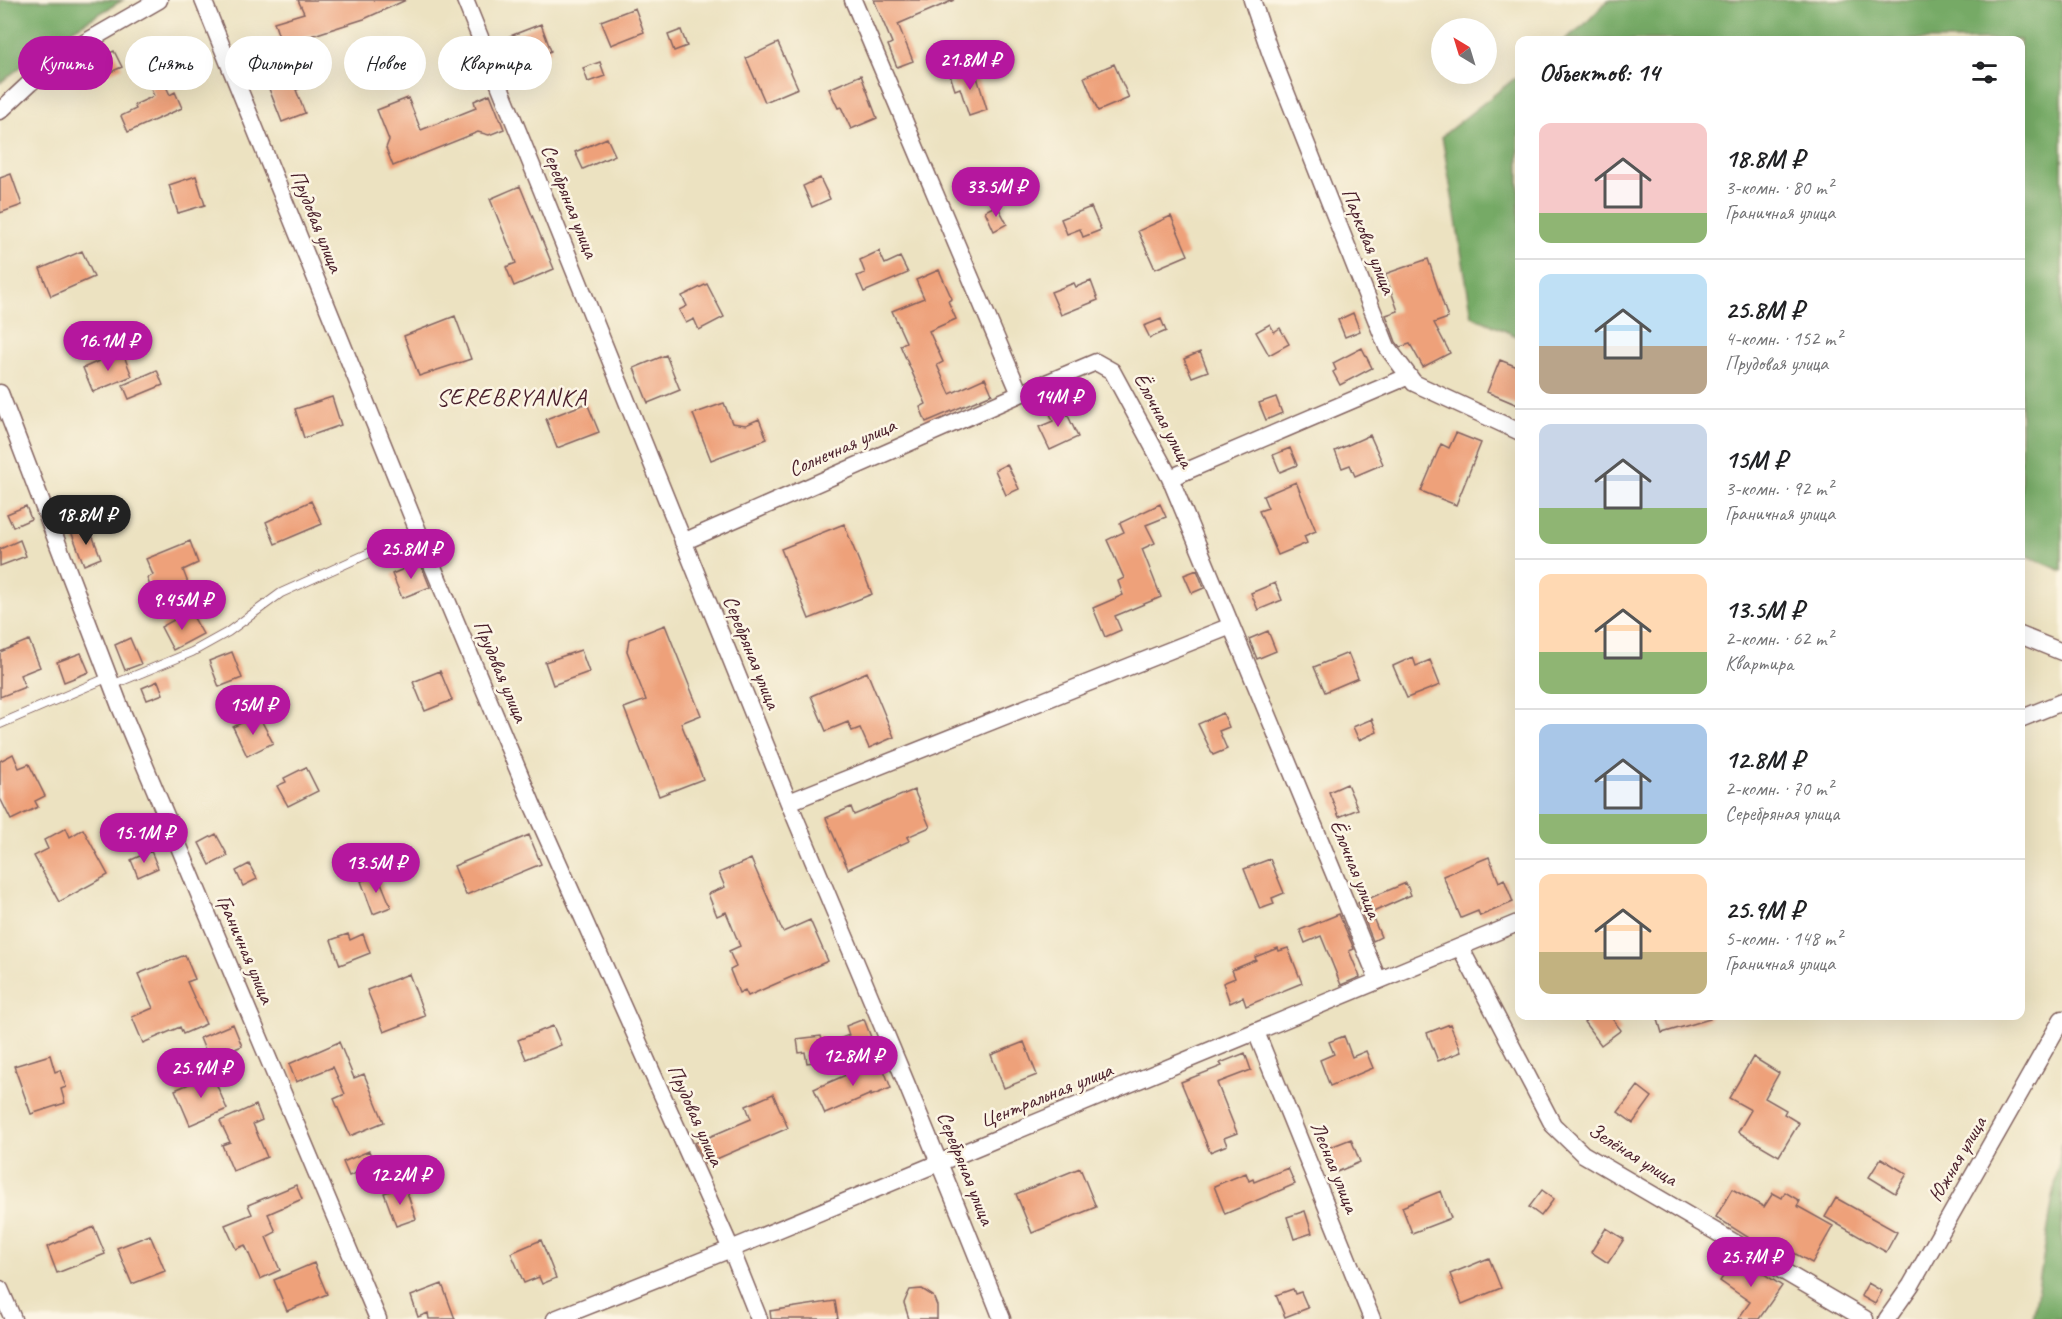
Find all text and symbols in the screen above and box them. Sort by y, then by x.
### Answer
north arrow [1431,18,1497,84]
map controls [1431,18,1497,84]
chip: Купить [18,36,113,90]
chip: Снять [125,36,213,90]
chip: Фильтры [225,36,332,90]
chip: Новое [344,36,426,90]
chip: Квартира [438,36,552,90]
pin: 21.8M ₽ [915,40,1025,91]
text: 21.8M ₽ [940,47,1000,72]
text: Объектов: 14 [1539,56,1659,89]
icon: filters [1968,56,2001,89]
street label: Серебряная улица [535,141,605,263]
text: 18.8M ₽ [1725,142,1804,175]
icon: home [1587,147,1659,219]
street label: Прудовая улица [285,166,350,278]
pin: 33.5M ₽ [941,167,1051,218]
text: 33.5M ₽ [966,174,1026,199]
text: 3-комн. · 80 m² [1725,175,1833,200]
street label: Парковая улица [1336,184,1403,299]
text: Граничная улица [1725,200,1835,225]
text: 25.8M ₽ [1725,293,1804,326]
icon: home [1587,298,1659,370]
pin: 16.1M ₽ [53,321,163,372]
text: 4-комн. · 152 m² [1725,326,1842,351]
text: 16.1M ₽ [77,328,139,353]
text: Прудовая улица [1725,351,1828,376]
street label: Ёлочная улица [1128,368,1201,474]
pin: 14M ₽ [1016,377,1100,428]
district label: SEREBRYANKA [436,382,588,412]
text: 14M ₽ [1034,384,1082,409]
street label: Солнечная улица [784,411,901,482]
text: 15M ₽ [1725,443,1787,476]
icon: home [1587,448,1659,520]
text: 3-комн. · 92 m² [1725,476,1833,501]
pin: 18.8M ₽ [31,495,141,546]
text: Граничная улица [1725,501,1835,526]
text: 18.8M ₽ [56,502,116,527]
pin: 25.8M ₽ [356,529,466,580]
text: 25.8M ₽ [381,536,441,561]
pin: 9.45M ₽ [127,580,237,631]
text: 9.45M ₽ [152,587,212,612]
street label: Серебряная улица [717,592,787,714]
text: 13.5M ₽ [1725,593,1804,626]
icon: home [1587,598,1659,670]
street label: Прудовая улица [468,616,535,728]
text: 2-комн. · 62 m² [1725,626,1833,651]
text: Квартира [1725,651,1793,676]
pin: 15M ₽ [211,685,295,736]
text: 15M ₽ [229,692,277,717]
text: 12.8M ₽ [1725,743,1804,776]
icon: home [1587,748,1659,820]
text: 2-комн. · 70 m² [1725,776,1833,801]
text: Серебряная улица [1725,801,1839,826]
pin: 15.1M ₽ [89,813,199,864]
street label: Ёлочная улица [1325,816,1388,924]
text: 15.1M ₽ [114,820,174,845]
pin: 13.5M ₽ [321,843,431,894]
text: 13.5M ₽ [346,850,406,875]
street label: Граничная улица [211,891,281,1009]
text: 25.9M ₽ [1725,893,1803,926]
icon: home [1587,898,1659,970]
text: 5-комн. · 148 m² [1725,926,1842,951]
text: Граничная улица [1725,951,1835,976]
pin: 12.8M ₽ [798,1036,908,1087]
text: 12.8M ₽ [823,1043,883,1068]
pin: 25.9M ₽ [146,1048,256,1099]
text: 25.9M ₽ [171,1055,231,1080]
street label: Центральная улица [976,1056,1118,1133]
street label: Прудовая улица [662,1060,731,1171]
street label: Серебряная улица [931,1108,1001,1230]
street label: Южная улица [1922,1110,1993,1206]
street label: Зелёная улица [1584,1117,1684,1192]
street label: Лесная улица [1305,1118,1366,1219]
pin: 12.2M ₽ [345,1155,455,1206]
text: 12.2M ₽ [370,1162,430,1187]
pin: 25.7M ₽ [1696,1237,1806,1288]
text: 25.7M ₽ [1721,1244,1781,1269]

